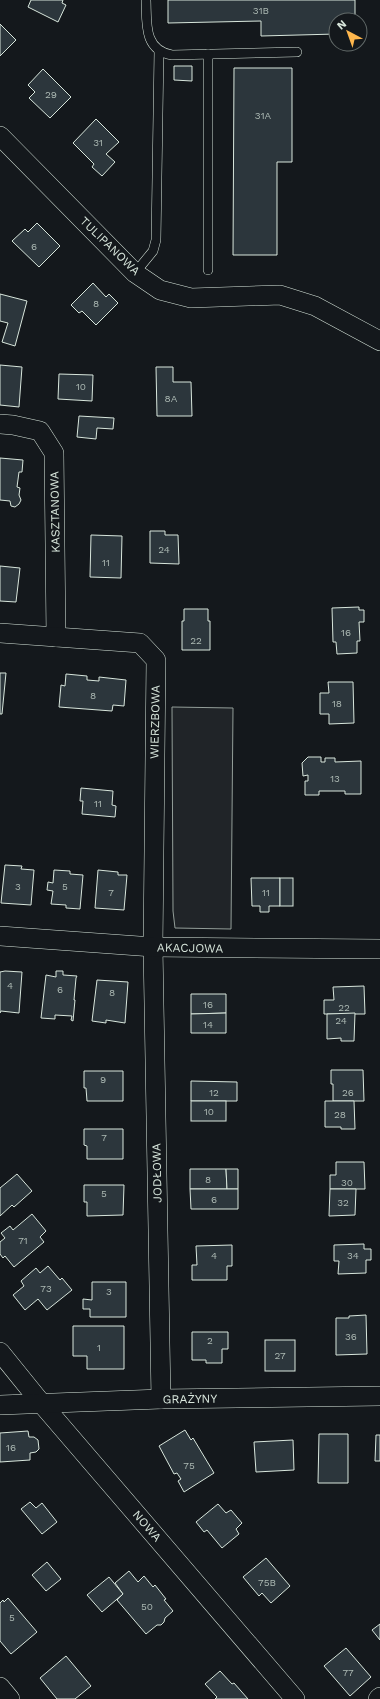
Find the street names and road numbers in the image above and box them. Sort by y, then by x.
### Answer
street label: TULIPANOWA [77,214,143,278]
street label: KASZTANOWA [47,471,63,553]
street label: WIERZBOWA [147,685,163,759]
street label: AKACJOWA [157,940,223,956]
street label: JODŁOWA [149,1143,165,1203]
street label: GRAŻYNY [163,1392,217,1406]
street label: NOWA [130,1508,164,1544]

